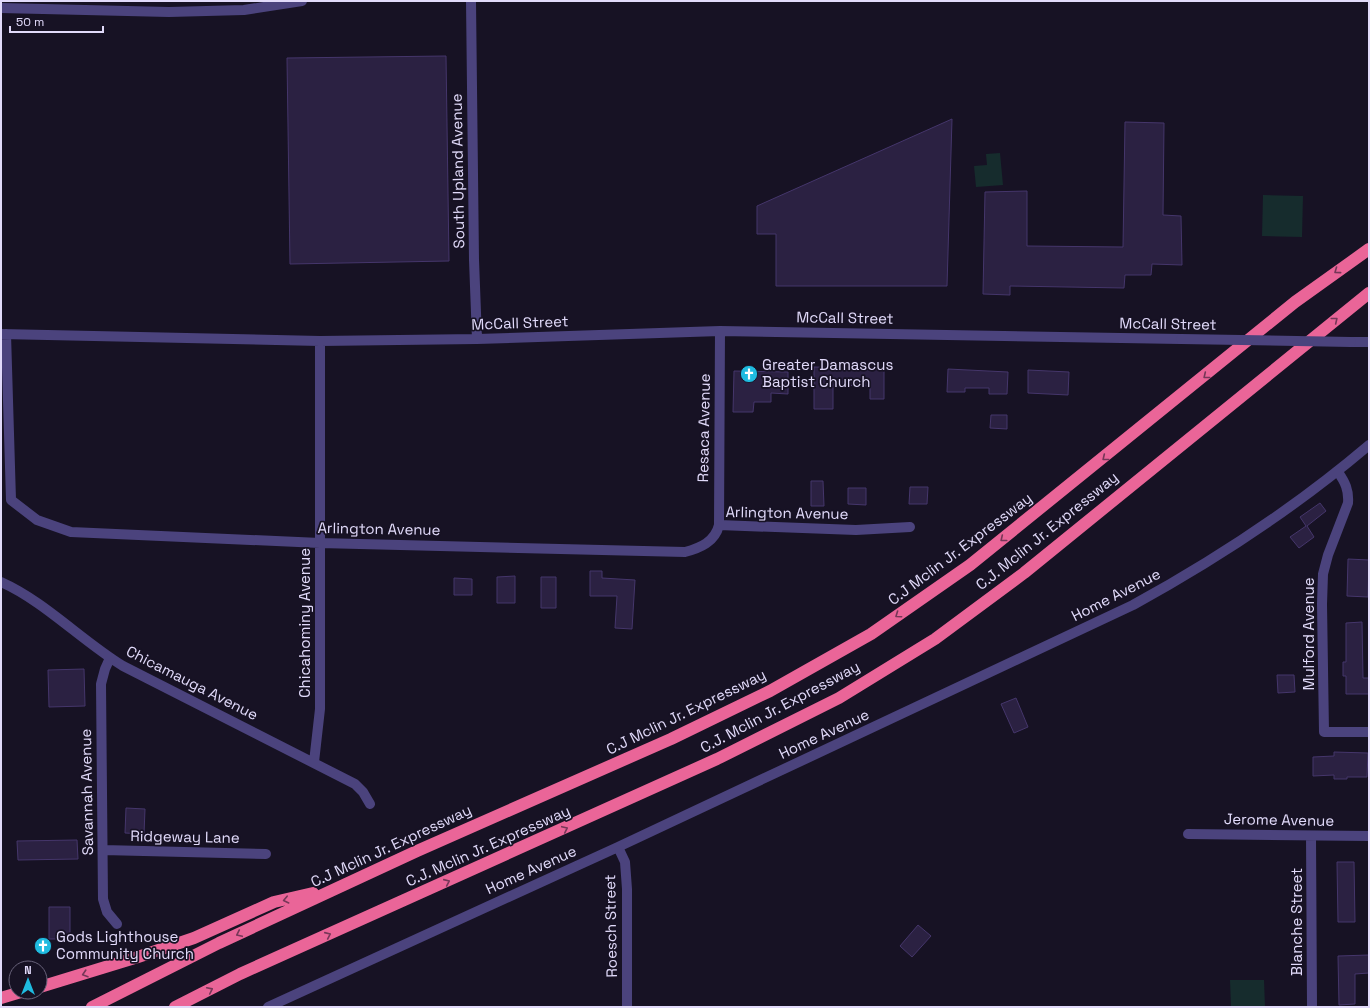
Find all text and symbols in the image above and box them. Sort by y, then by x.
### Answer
scale bar [10,8,103,34]
text: 50 m [16,14,44,30]
street label: South Upland Avenue [447,93,468,249]
one-way arrow [1334,267,1341,274]
street label: McCall Street [796,307,894,328]
street label: McCall Street [471,311,569,334]
street label: McCall Street [1119,313,1217,334]
one-way arrow [1331,317,1338,324]
place label: Greater Damascus Baptist Church [762,355,893,391]
church icon: Greater Damascus Baptist Church [739,364,759,384]
one-way arrow [1203,371,1210,378]
street label: Resaca Avenue [693,373,714,483]
one-way arrow [1102,453,1109,460]
street label: C.J. Mclin Jr. Expressway [972,467,1122,594]
street label: C.J Mclin Jr. Expressway [884,488,1035,609]
street label: Arlington Avenue [725,502,849,523]
street label: Arlington Avenue [317,518,441,539]
one-way arrow [1001,534,1008,541]
street label: Chicahominy Avenue [295,548,314,698]
street label: Home Avenue [1068,564,1164,625]
street label: Mulford Avenue [1299,577,1318,691]
one-way arrow [895,610,902,618]
street label: Chicamauga Avenue [123,641,261,724]
street label: C.J. Mclin Jr. Expressway [697,656,863,757]
street label: C.J Mclin Jr. Expressway [603,665,769,759]
street label: Home Avenue [776,704,872,763]
street label: Savannah Avenue [76,728,97,856]
street label: C.J Mclin Jr. Expressway [307,800,474,891]
street label: C.J. Mclin Jr. Expressway [403,801,573,890]
street label: Jerome Avenue [1224,809,1335,830]
street label: Ridgeway Lane [130,826,240,847]
one-way arrow [561,826,569,834]
street label: Home Avenue [482,841,579,898]
street label: Blanche Street [1287,868,1306,976]
street label: Roesch Street [600,874,621,978]
one-way arrow [442,879,450,887]
one-way arrow [282,895,289,903]
place label: Gods Lighthouse Community Church [56,927,194,963]
one-way arrow [235,929,243,937]
one-way arrow [324,932,331,940]
church icon: Gods Lighthouse Community Church [33,936,53,956]
north arrow [8,960,48,1000]
text: N [24,963,32,977]
one-way arrow [82,969,89,978]
one-way arrow [206,987,213,995]

